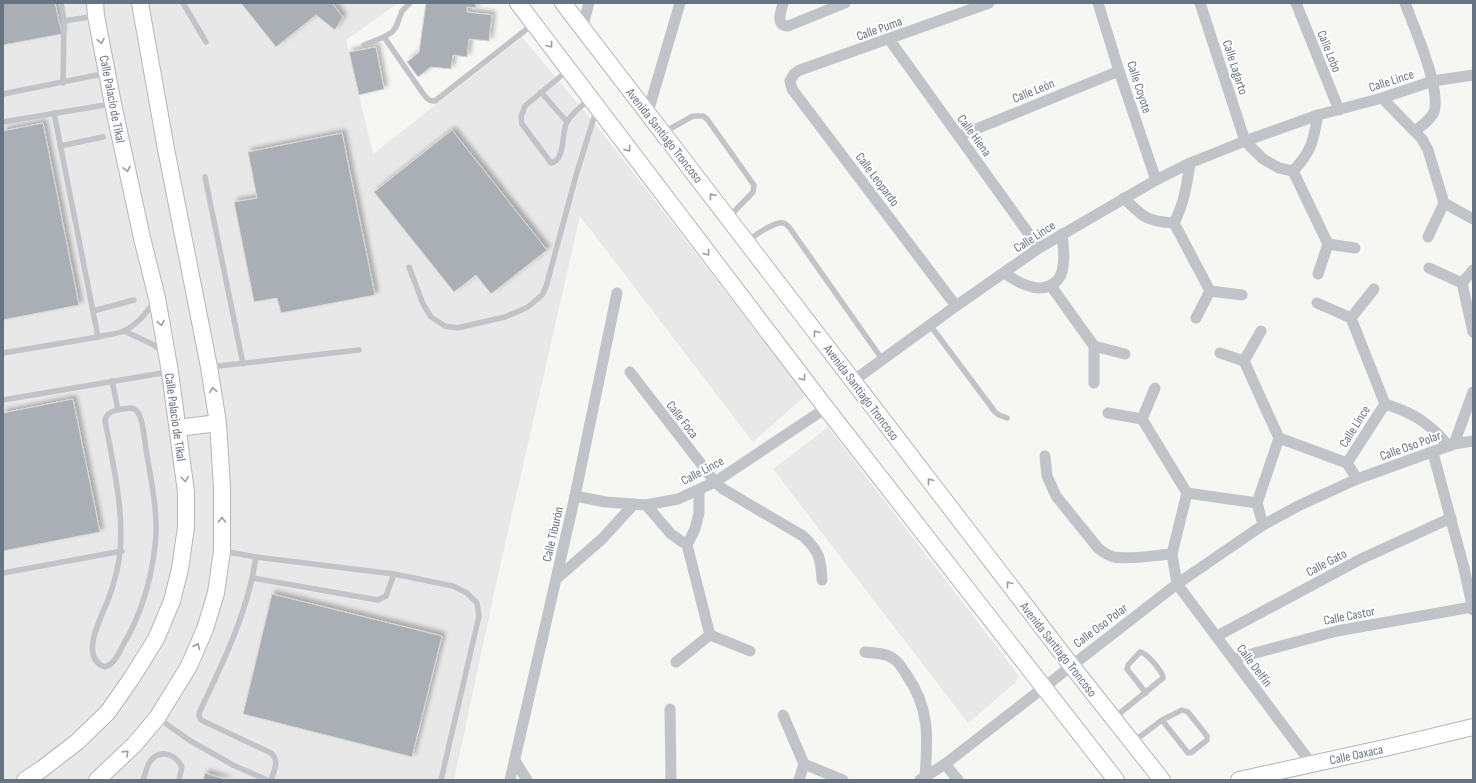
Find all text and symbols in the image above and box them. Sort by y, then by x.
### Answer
street label: Calle Puma [854,13,904,45]
street label: Calle Lobo [1313,28,1345,75]
one-way arrow [96,38,105,45]
street label: Calle Lagarto [1219,38,1251,97]
one-way arrow [545,41,552,48]
street label: Calle Palacio de Tikal [96,54,128,144]
street label: Calle Coyote [1123,59,1155,116]
street label: Calle Lince [1367,66,1416,96]
street label: Calle León [1010,75,1057,107]
street label: Avenida Santiago Troncoso [622,84,706,186]
street label: Calle Hiena [954,111,995,160]
one-way arrow [624,144,631,151]
street label: Calle Leopardo [852,150,903,210]
one-way arrow [123,166,131,172]
one-way arrow [710,193,717,200]
street label: Calle Lince [1011,217,1058,256]
one-way arrow [702,248,709,255]
one-way arrow [156,320,165,326]
one-way arrow [814,330,821,337]
street label: Avenida Santiago Troncoso [819,341,902,444]
street label: Calle Palacio de Tikal [161,372,189,462]
one-way arrow [798,373,805,380]
one-way arrow [209,387,218,393]
street label: Calle Foca [663,398,702,442]
street label: Calle Lince [1336,403,1374,450]
street label: Calle Oso Polar [1378,427,1443,464]
street label: Calle Lince [678,453,727,489]
one-way arrow [180,476,189,482]
one-way arrow [927,478,934,485]
street label: Calle Tiburón [539,505,567,563]
one-way arrow [218,517,226,523]
street label: Calle Gato [1303,546,1350,580]
one-way arrow [1007,581,1014,588]
street label: Avenida Santiago Troncoso [1016,598,1100,700]
street label: Calle Oso Polar [1070,600,1131,651]
street label: Calle Castor [1322,603,1376,629]
street label: Calle Delfín [1233,641,1275,690]
one-way arrow [193,643,201,650]
street label: Calle Oaxaca [1328,742,1384,768]
one-way arrow [121,751,129,758]

